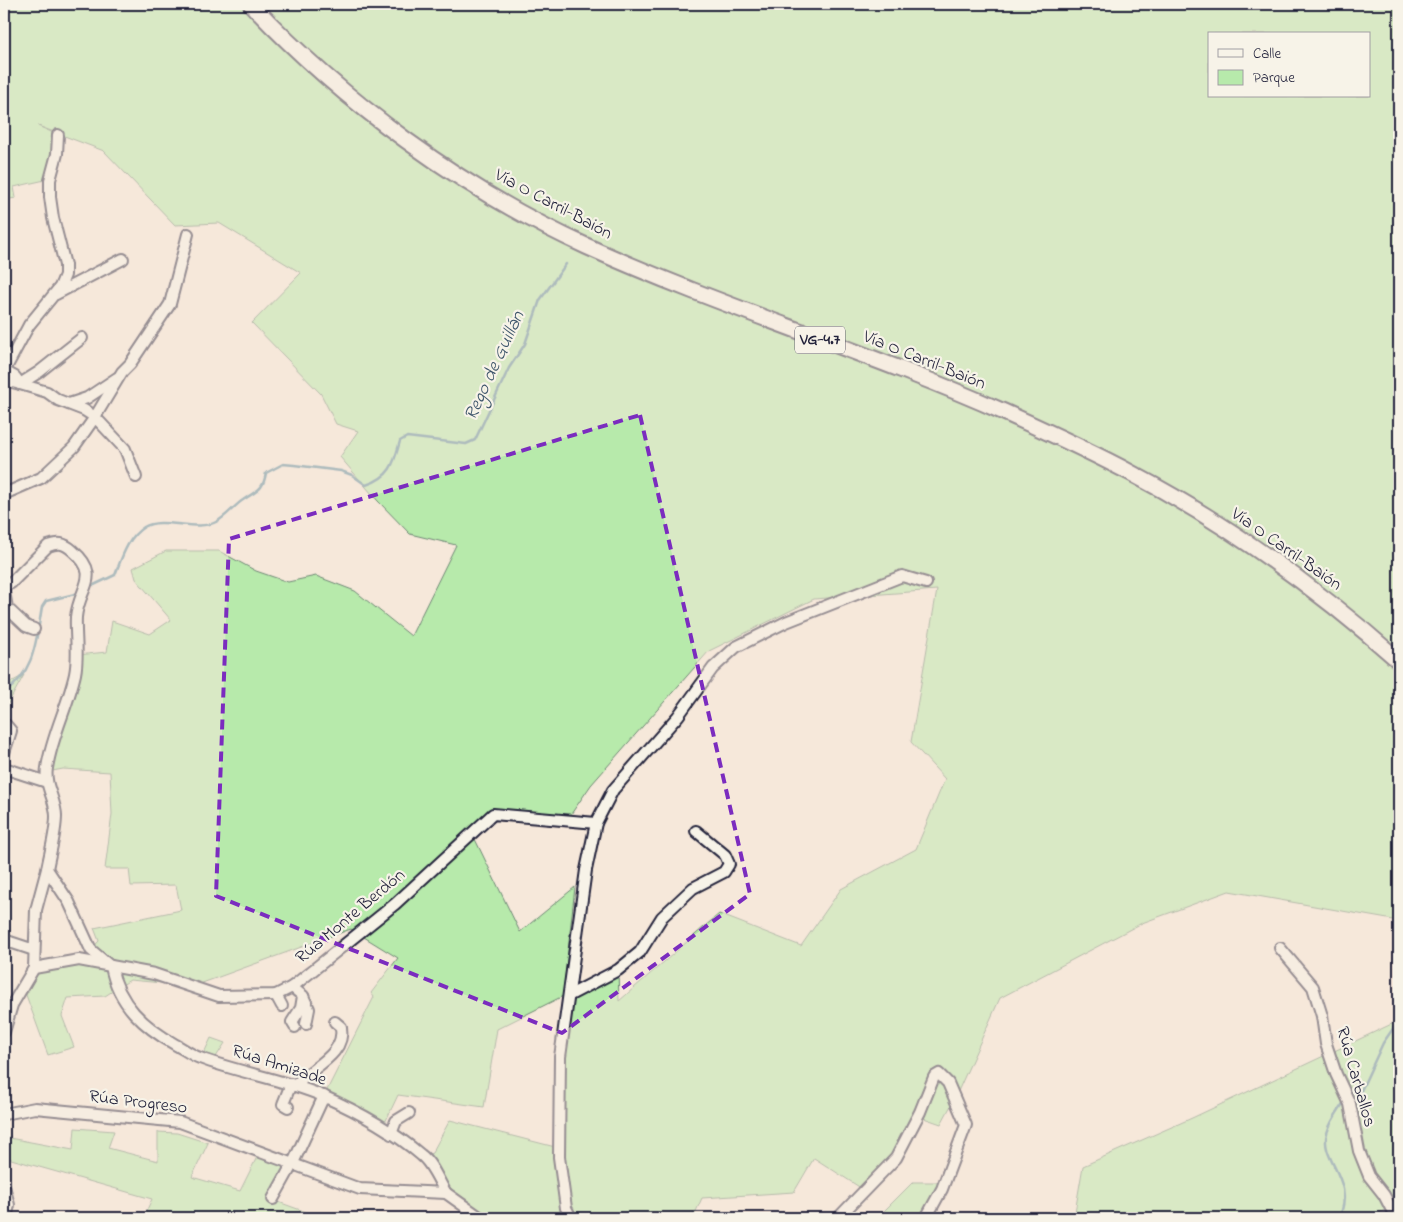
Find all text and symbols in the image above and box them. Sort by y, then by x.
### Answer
legend [1208,32,1370,98]
text: Calle [1253,43,1281,65]
text: Parque [1253,67,1295,89]
street label: Vía O Carril-Baión [489,162,617,247]
water label: Rego de Guillán [458,306,533,425]
street label: Vía O Carril-Baión [858,324,989,397]
road number: VG-4.7 [795,326,845,354]
street label: Vía O Carril-Baión [1224,501,1347,598]
street label: Rúa Monte Berdón [290,863,412,971]
street label: Rúa Carballos [1328,1024,1382,1130]
street label: Rúa Amizade [228,1038,331,1094]
street label: Rúa Progreso [87,1084,189,1123]

